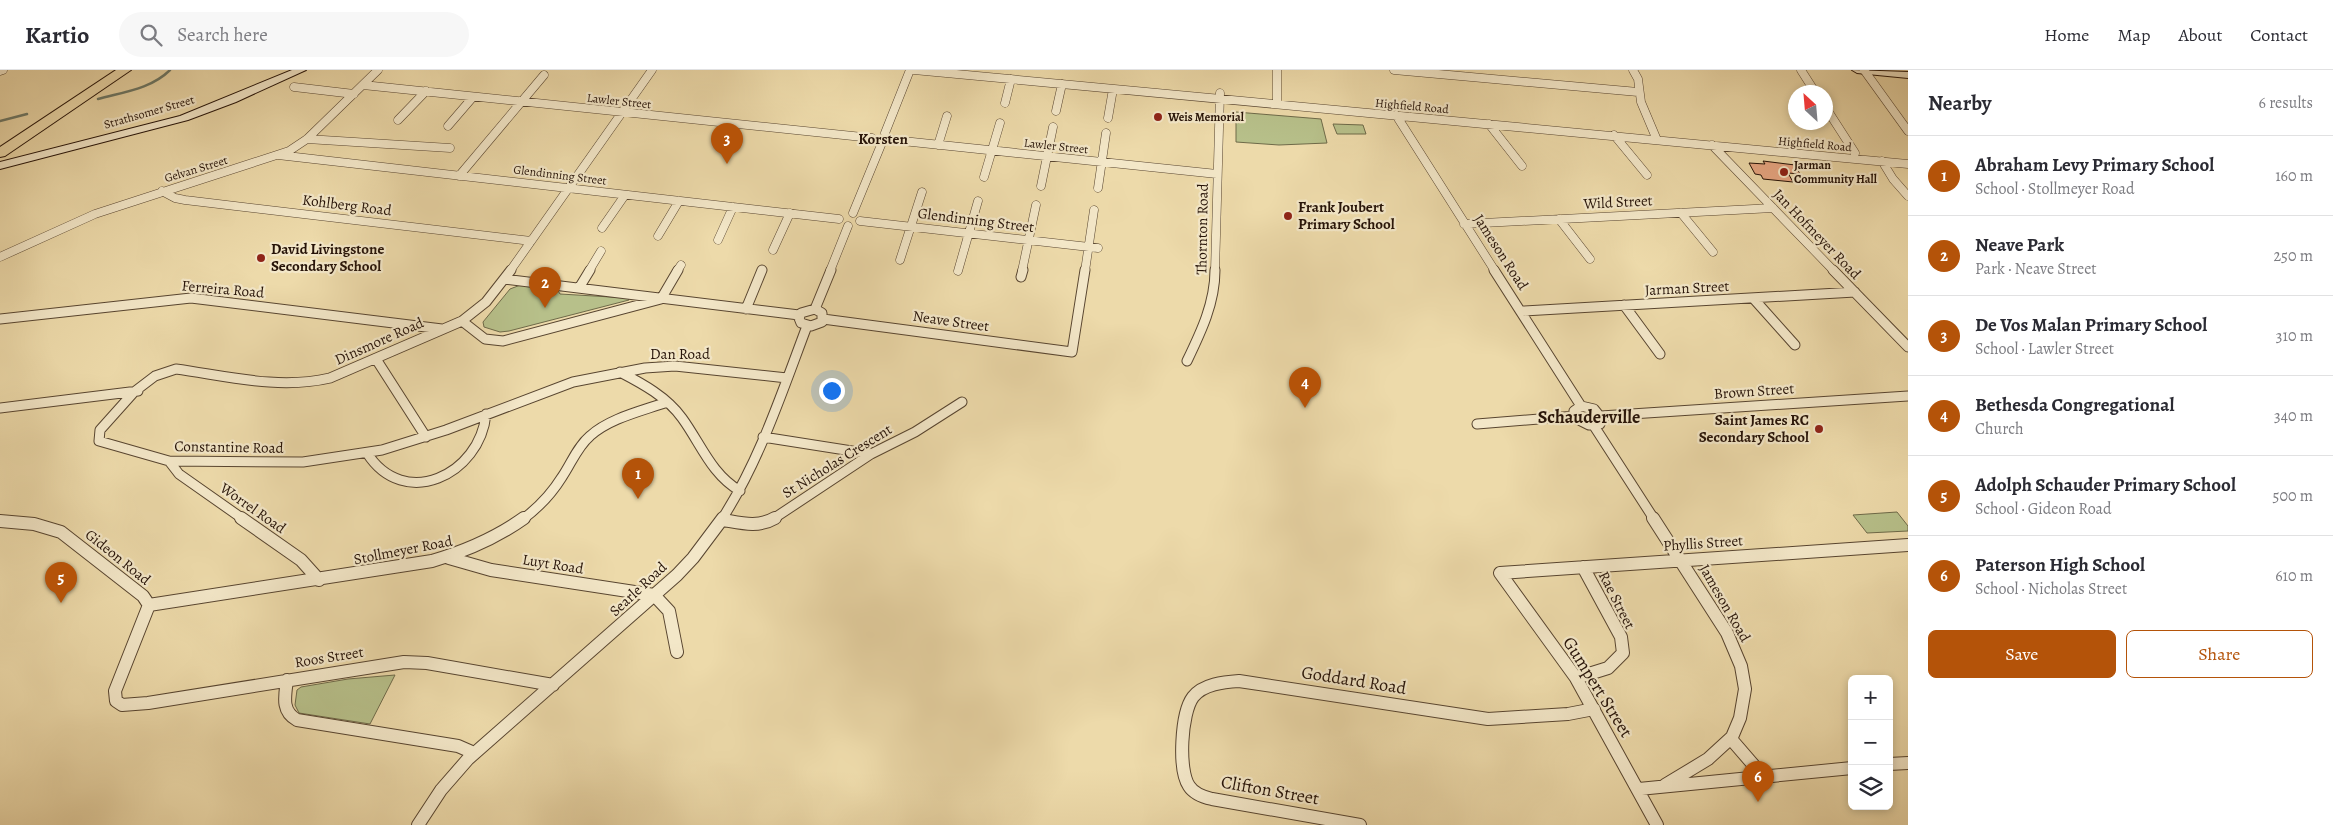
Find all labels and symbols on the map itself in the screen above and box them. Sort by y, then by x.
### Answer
north arrow [1788,85,1833,130]
street label: Lawler Street [586,90,652,112]
street label: Strathsomer Street [102,91,196,133]
street label: Highfield Road [1374,95,1450,117]
place label: Weis Memorial [1167,109,1245,125]
marker: Weis Memorial [1152,111,1164,123]
pin: 3 [711,123,743,164]
district label: Korsten [858,129,908,149]
street label: Highfield Road [1777,133,1853,155]
street label: Lawler Street [1023,135,1089,157]
street label: Gelvan Street [162,152,230,186]
place label: Jarman Community Hall [1794,157,1878,187]
street label: Glendinning Street [513,161,607,189]
marker: Jarman Community Hall [1778,166,1790,178]
street label: Thornton Road [1191,182,1213,275]
street label: Jan Hofmeyer Road [1769,184,1866,284]
street label: Kohlberg Road [301,190,394,221]
street label: Wild Street [1582,190,1653,214]
place label: Frank Joubert Primary School [1298,197,1395,234]
street label: Glendinning Street [917,203,1035,237]
marker: Frank Joubert Primary School [1282,210,1294,222]
street label: Jameson Road [1469,210,1533,295]
place label: David Livingstone Secondary School [271,239,384,276]
marker: David Livingstone Secondary School [255,252,267,264]
pin: 2 [529,267,561,308]
street label: Ferreira Road [181,275,266,303]
street label: Jarman Street [1644,276,1730,300]
street label: Neave Street [912,306,991,336]
street label: Dinsmore Road [331,312,428,370]
street label: Dan Road [650,344,711,364]
pin: 4 [1289,367,1321,408]
your location [819,378,845,404]
street label: Brown Street [1713,378,1795,404]
district label: Schauderville [1538,405,1640,429]
place label: Saint James RC Secondary School [1699,410,1809,447]
street label: St Nicholas Crescent [778,419,896,503]
marker: Saint James RC Secondary School [1813,423,1825,435]
street label: Constantine Road [174,436,285,458]
pin: 1 [622,458,654,499]
street label: Worrel Road [215,477,291,539]
street label: Gideon Road [81,524,156,590]
street label: Stollmeyer Road [352,530,455,569]
street label: Phyllis Street [1662,530,1744,556]
street label: Luyt Road [521,549,586,579]
street label: Searle Road [605,557,672,621]
street label: Jameson Road [1695,561,1756,646]
pin: 5 [45,562,77,603]
street label: Rae Street [1594,568,1640,632]
street label: Gumpert Street [1557,632,1639,742]
street label: Roos Street [293,642,365,672]
street label: Goddard Road [1300,660,1408,700]
pin: 6 [1742,761,1774,802]
street label: Clifton Street [1219,770,1321,810]

